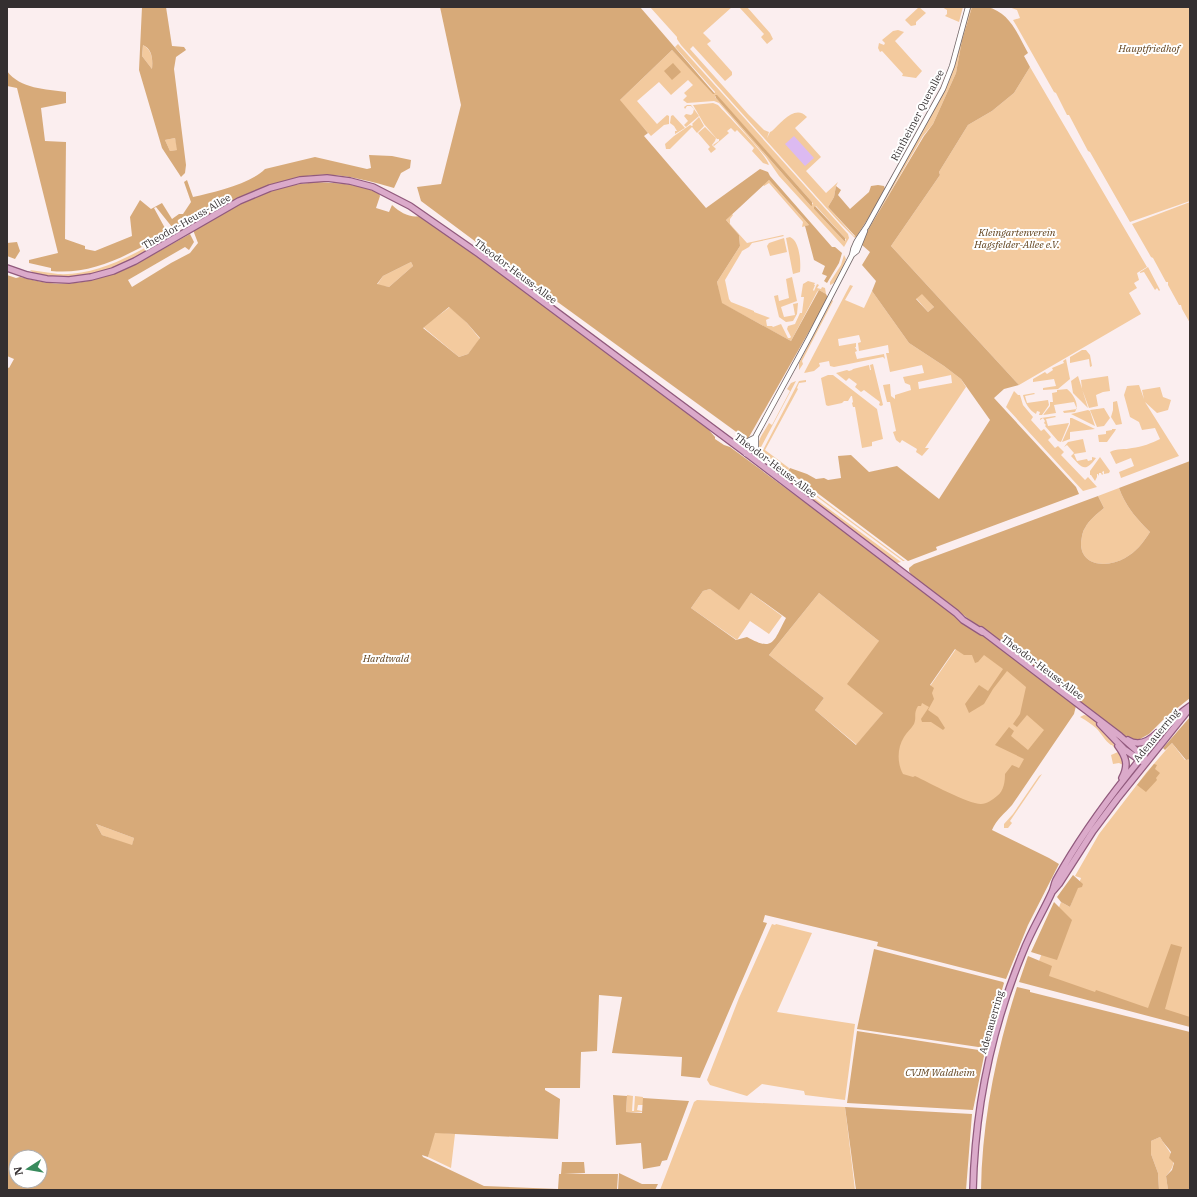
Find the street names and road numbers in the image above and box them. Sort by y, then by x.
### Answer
street label: Rintheimer Querallee [888,67,947,163]
street label: Theodor-Heuss-Allee [140,191,233,252]
street label: Theodor-Heuss-Allee [472,236,560,307]
street label: Theodor-Heuss-Allee [732,430,820,501]
street label: Theodor-Heuss-Allee [999,632,1087,703]
street label: Adenauerring [1130,706,1183,765]
street label: Adenauerring [976,988,1007,1055]

